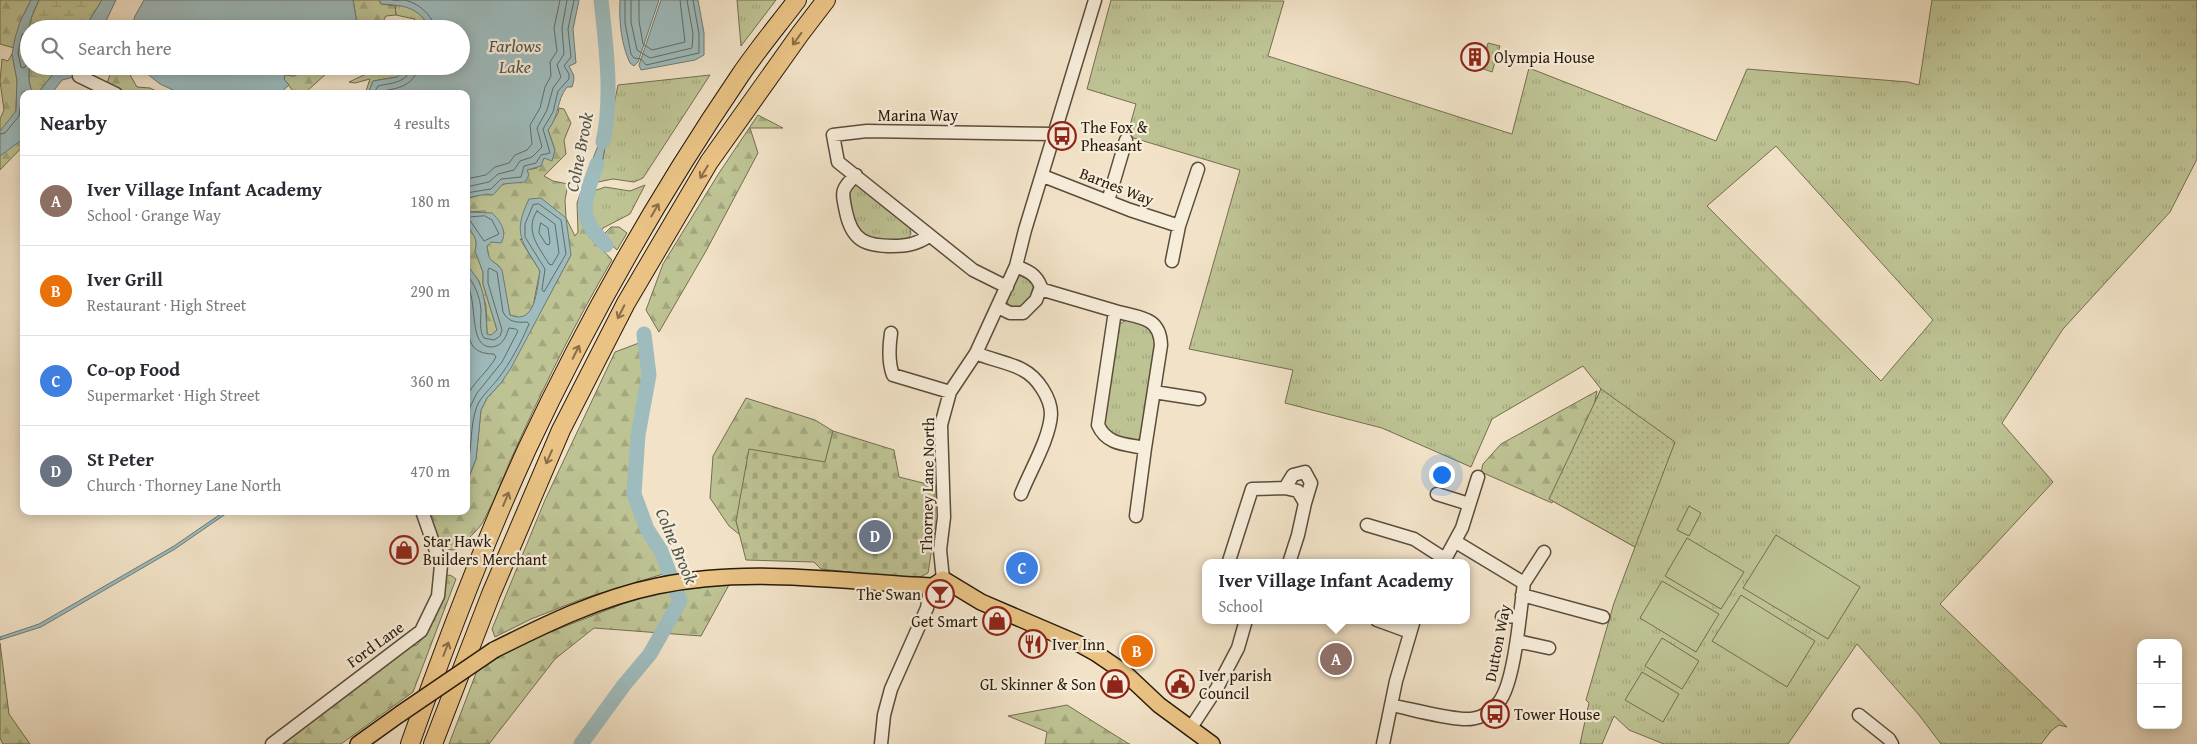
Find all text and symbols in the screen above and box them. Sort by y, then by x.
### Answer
search box [20,20,470,75]
one-way arrow [792,31,802,45]
water label: Farlows Lake [488,32,542,80]
icon: search [38,34,66,62]
text: Search here [78,34,172,62]
building icon: Olympia House [1460,42,1490,72]
place label: Olympia House [1494,45,1595,69]
street label: Marina Way [878,103,958,127]
text: Nearby [40,107,107,138]
water label: Colne Brook [558,109,600,194]
text: 4 results [393,111,450,135]
place label: The Fox & Pheasant [1081,115,1148,157]
bus stop icon: The Fox & Pheasant [1047,121,1077,151]
street label: Barnes Way [1076,161,1158,211]
one-way arrow [698,164,708,178]
text: Iver Village Infant Academy [87,175,322,203]
text: A [51,189,61,213]
text: 180 m [410,189,450,213]
text: School · Grange Way [87,203,221,227]
one-way arrow [650,203,660,217]
text: Iver Grill [87,265,163,293]
text: B [51,279,61,303]
text: 290 m [410,279,450,303]
text: Restaurant · High Street [87,293,246,317]
one-way arrow [616,304,625,319]
one-way arrow [572,345,581,360]
text: Co-op Food [87,355,180,383]
text: C [51,369,61,393]
text: 360 m [410,369,450,393]
text: Supermarket · High Street [87,383,260,407]
street label: Thorney Lane North [914,417,940,553]
text: St Peter [87,445,154,473]
one-way arrow [544,449,554,464]
text: D [51,459,61,483]
text: 470 m [410,459,450,483]
your location [1429,462,1455,488]
text: Church · Thorney Lane North [87,473,281,497]
one-way arrow [502,492,512,507]
water label: Colne Brook [649,504,705,589]
pin: D [859,517,891,555]
place label: Star Hawk Builders Merchant [423,529,548,571]
shop icon: Star Hawk Builders Merchant [389,535,419,565]
pin: C [1006,549,1038,587]
popup [1202,559,1470,624]
text: Iver Village Infant Academy [1218,566,1454,594]
bar icon: The Swan [925,579,955,609]
place label: The Swan [857,582,921,606]
text: School [1218,594,1263,618]
street label: Dutton Way [1478,602,1516,684]
shop icon: Get Smart [982,606,1012,636]
place label: Get Smart [911,609,978,633]
street label: Ford Lane [341,615,409,673]
restaurant icon: Iver Inn [1018,629,1048,659]
place label: Iver Inn [1052,632,1105,656]
pin: B [1121,632,1153,670]
map controls [2137,639,2182,729]
button: + [2137,639,2182,684]
pin: A [1320,640,1352,678]
one-way arrow [442,642,451,658]
place label: Iver parish Council [1199,663,1272,705]
shop icon: GL Skinner & Son [1100,669,1130,699]
public building icon: Iver parish Council [1165,669,1195,699]
place label: GL Skinner & Son [980,672,1096,696]
button: − [2137,684,2182,729]
bus stop icon: Tower House [1480,699,1510,729]
place label: Tower House [1514,702,1600,726]

